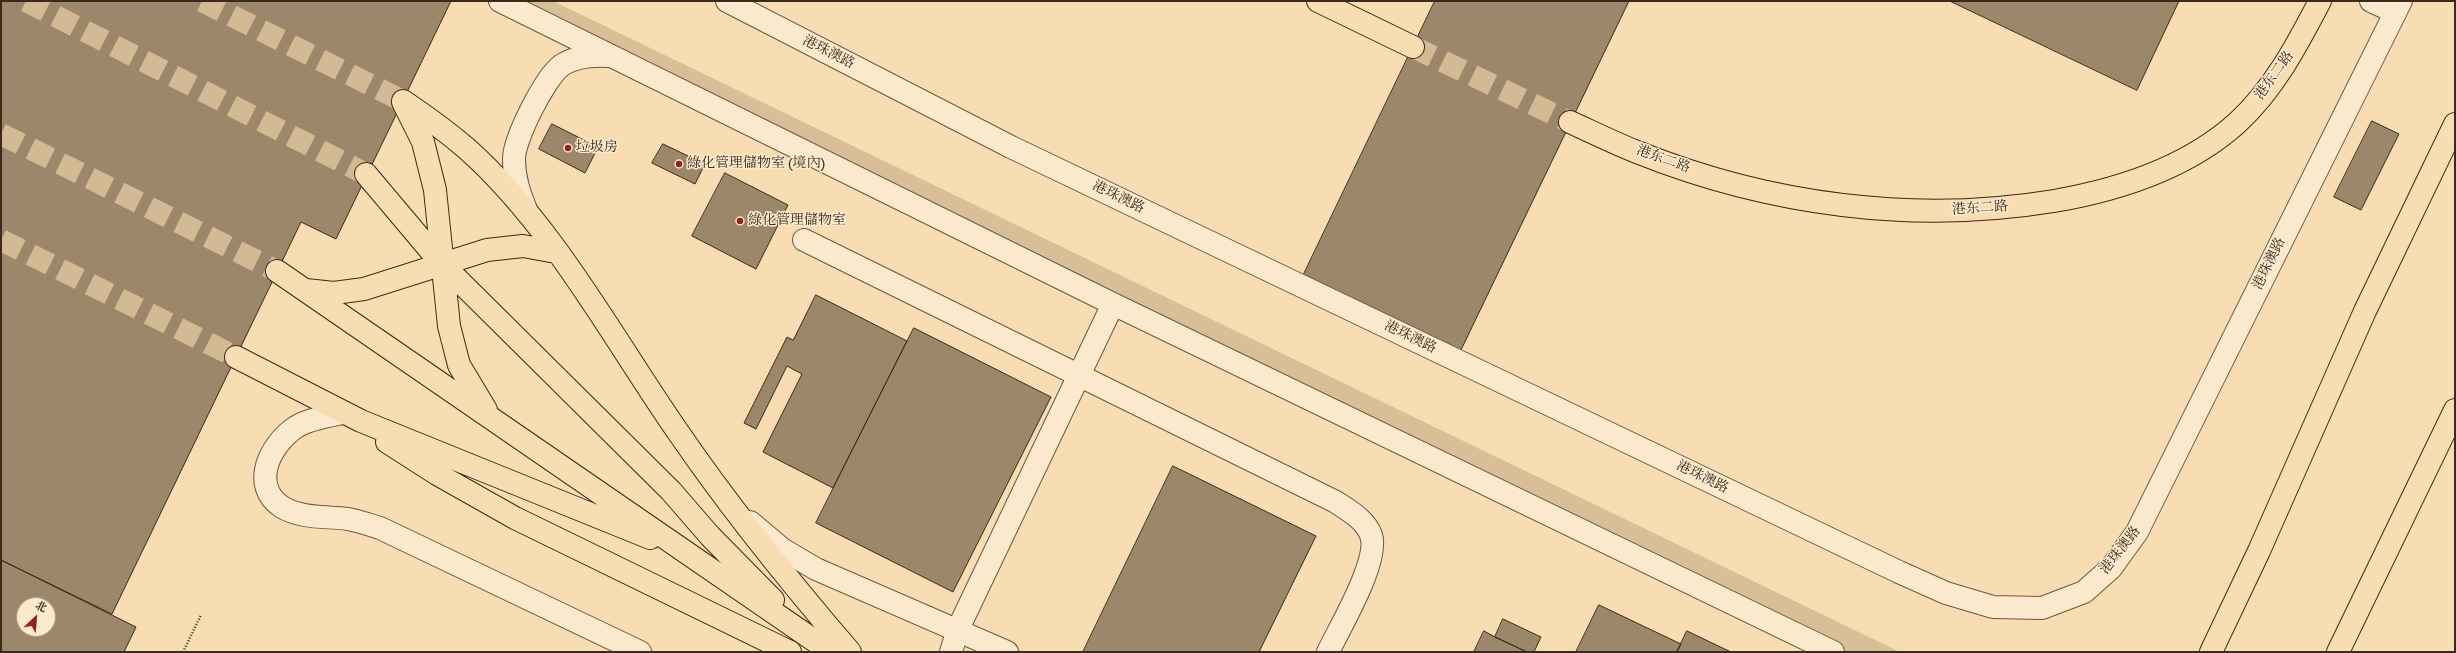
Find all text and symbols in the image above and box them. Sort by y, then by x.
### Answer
street label: 港珠澳路 [799,33,857,73]
street label: 港东二路 [2252,48,2298,104]
place label: 垃圾房 [576,140,618,156]
marker: 垃圾房 [563,143,573,153]
street label: 港东二路 [1634,143,1692,177]
place label: 綠化管理儲物室 (境內) [687,156,825,172]
marker: 綠化管理儲物室 (境內) [674,159,684,169]
street label: 港珠澳路 [1089,178,1147,218]
street label: 港东二路 [1951,199,2009,219]
place label: 綠化管理儲物室 [748,213,846,229]
marker: 綠化管理儲物室 [735,216,745,226]
street label: 港珠澳路 [2250,235,2290,293]
street label: 港珠澳路 [1381,318,1439,358]
street label: 港珠澳路 [1673,458,1731,498]
street label: 港珠澳路 [2097,524,2145,578]
north arrow [16,597,56,637]
text: 北 [33,598,49,616]

